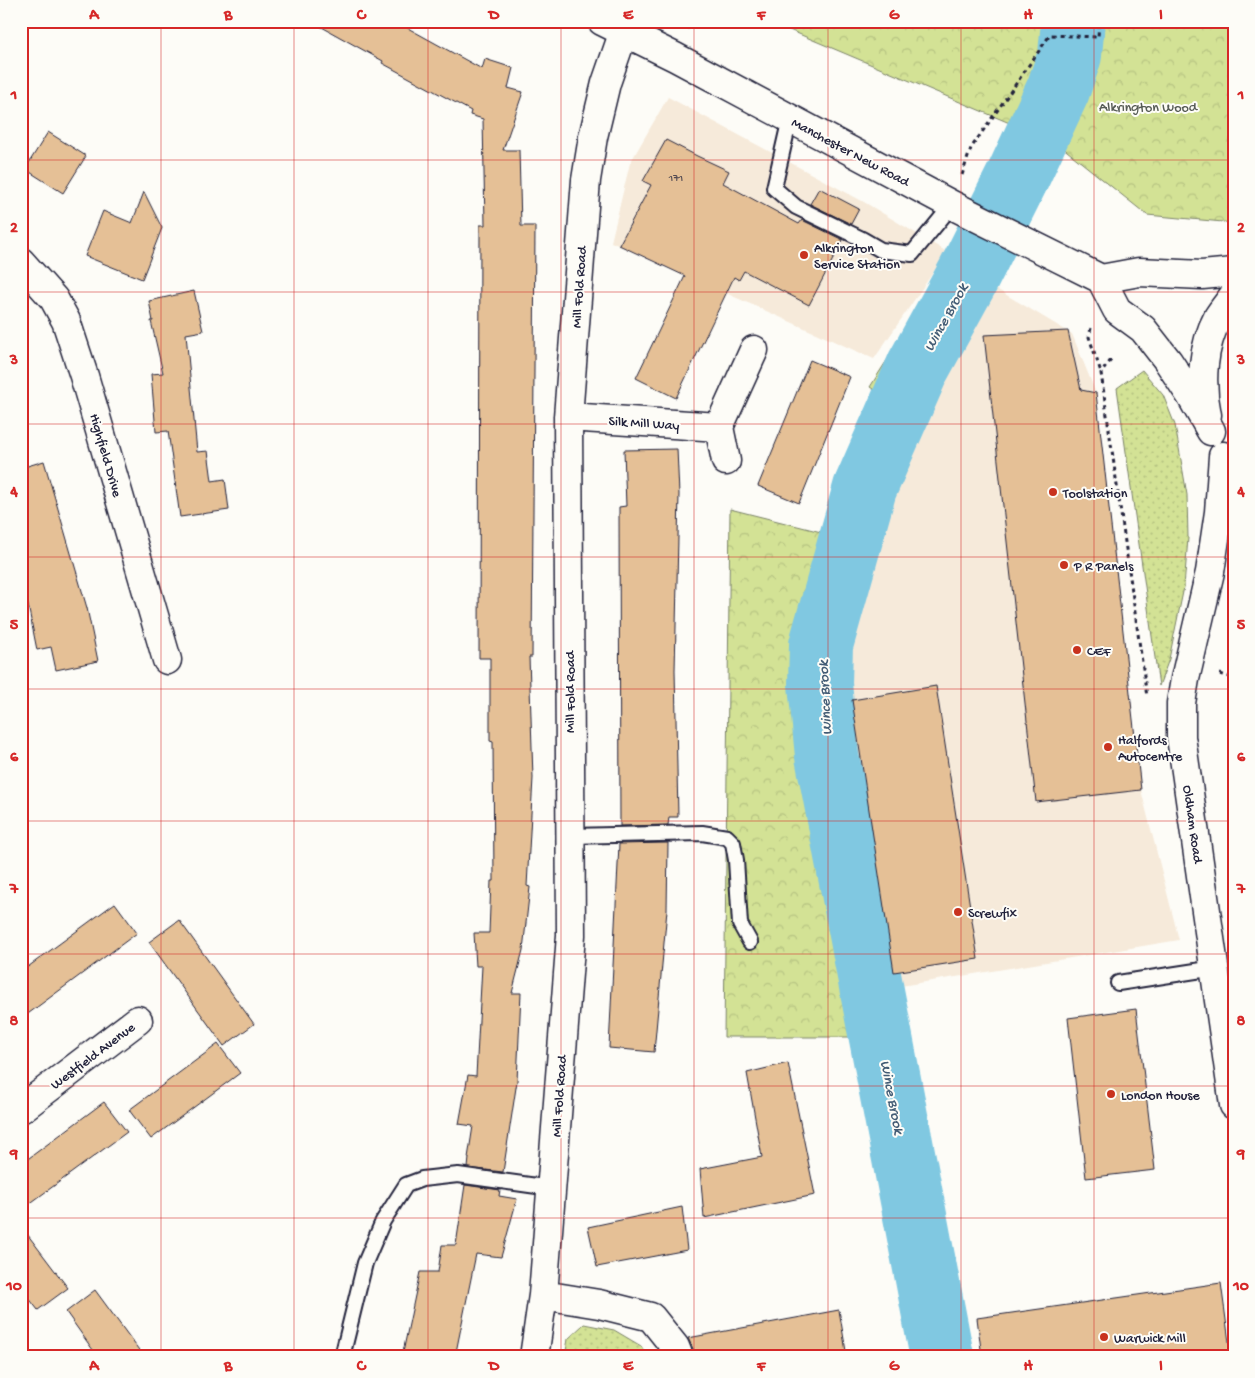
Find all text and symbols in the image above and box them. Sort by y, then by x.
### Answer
text: A [88,7,100,26]
text: B [223,7,233,26]
text: C [356,7,367,26]
text: D [487,7,500,26]
text: E [623,7,634,26]
text: F [756,7,767,26]
text: G [889,7,900,26]
text: H [1023,7,1033,26]
text: I [1159,7,1163,26]
text: 1 [10,87,17,106]
text: 1 [1237,87,1244,106]
park label: Alkrington Wood [1099,100,1199,117]
street label: Manchester New Road [788,115,913,192]
house number: 171 [668,173,683,185]
text: 2 [10,220,18,239]
text: 2 [1237,220,1245,239]
place label: Alkrington Service Station [814,241,900,274]
street label: Mill Fold Road [569,244,592,329]
marker: Alkrington Service Station [798,249,810,261]
water label: Wince Brook [921,280,973,355]
text: 3 [9,352,18,371]
text: 3 [1236,352,1245,371]
street label: Highfield Drive [85,412,125,500]
street label: Silk Mill Way [608,414,680,435]
text: 4 [9,484,18,503]
text: 4 [1236,484,1245,503]
marker: Toolstation [1047,486,1059,498]
place label: Toolstation [1062,486,1128,503]
marker: P R Panels [1058,559,1070,571]
place label: P R Panels [1073,559,1134,576]
text: 5 [10,617,19,636]
text: 5 [1237,617,1246,636]
marker: CEF [1071,644,1083,656]
place label: CEF [1087,644,1111,661]
street label: Mill Fold Road [563,649,580,733]
water label: Wince Brook [815,659,837,736]
place label: Halfords Autocentre [1118,733,1183,766]
marker: Halfords Autocentre [1102,741,1114,753]
text: 6 [10,749,19,768]
text: 6 [1237,749,1246,768]
street label: Oldham Road [1178,784,1206,866]
text: 7 [9,881,19,900]
text: 7 [1236,881,1246,900]
marker: Screwfix [952,906,964,918]
place label: Screwfix [968,906,1018,923]
text: 8 [10,1013,19,1032]
text: 8 [1237,1013,1246,1032]
street label: Westfield Avenue [48,1019,140,1094]
street label: Mill Fold Road [549,1053,572,1138]
water label: Wince Brook [875,1059,907,1137]
marker: London House [1105,1088,1117,1100]
place label: London House [1121,1088,1200,1105]
text: 9 [9,1146,18,1165]
text: 9 [1236,1146,1245,1165]
text: 10 [5,1278,22,1297]
text: 10 [1232,1278,1249,1297]
marker: Warwick Mill [1098,1331,1110,1343]
place label: Warwick Mill [1114,1331,1186,1348]
text: A [88,1358,100,1377]
text: B [223,1358,233,1377]
text: C [356,1358,367,1377]
text: D [487,1358,500,1377]
text: E [623,1358,634,1377]
text: F [756,1358,767,1377]
text: G [889,1358,900,1377]
text: H [1023,1358,1033,1377]
text: I [1159,1358,1163,1377]

